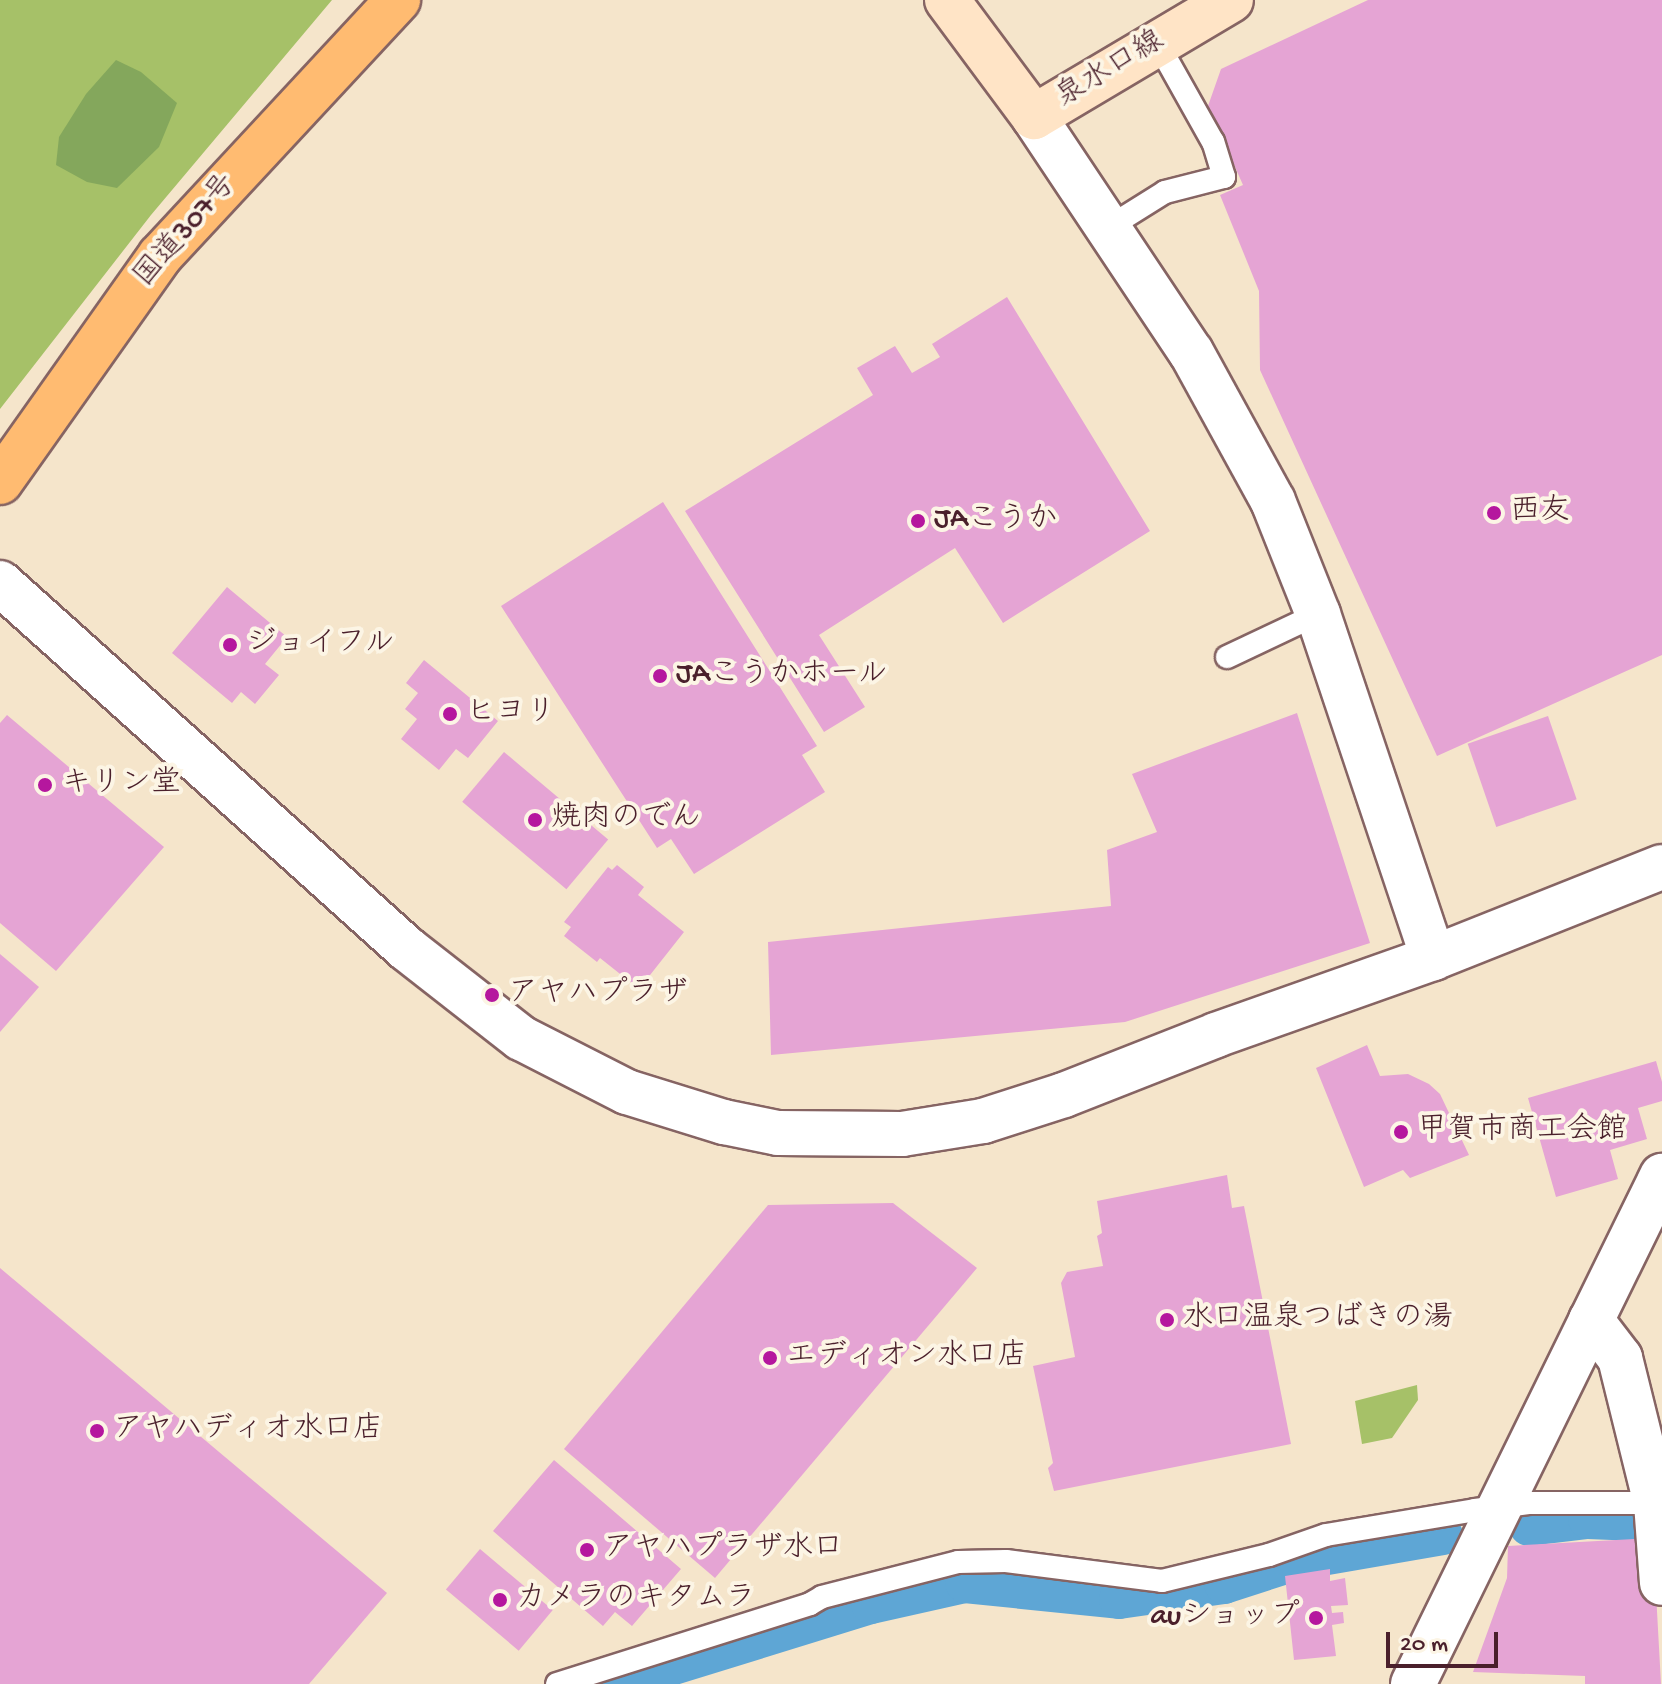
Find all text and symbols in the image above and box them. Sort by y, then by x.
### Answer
street label: 泉水口線 [1050,25,1172,117]
street label: 国道307号 [128,168,246,296]
place label: 西友 [1510,495,1570,531]
place label: JAこうか [934,503,1058,539]
marker: 西友 [1485,504,1503,522]
marker: JAこうか [909,512,927,530]
place label: ジョイフル [246,627,396,663]
marker: ジョイフル [221,636,239,654]
place label: JAこうかホール [676,658,890,694]
marker: JAこうかホール [651,667,669,685]
place label: ヒヨリ [466,696,556,732]
marker: ヒヨリ [441,705,459,723]
place label: キリン堂 [61,767,181,803]
marker: キリン堂 [36,776,54,794]
place label: 焼肉のでん [551,802,701,838]
marker: 焼肉のでん [526,811,544,829]
place label: アヤハプラザ [508,977,688,1013]
marker: アヤハプラザ [483,986,501,1004]
place label: 甲賀市商工会館 [1417,1114,1627,1150]
marker: 甲賀市商工会館 [1392,1123,1410,1141]
place label: 水口温泉つばきの湯 [1183,1302,1453,1338]
marker: 水口温泉つばきの湯 [1158,1311,1176,1329]
place label: エディオン水口店 [786,1340,1026,1376]
marker: エディオン水口店 [761,1349,779,1367]
place label: アヤハディオ水口店 [113,1413,383,1449]
marker: アヤハディオ水口店 [88,1422,106,1440]
place label: アヤハプラザ水口 [603,1532,843,1568]
marker: アヤハプラザ水口 [578,1541,596,1559]
place label: カメラのキタムラ [516,1582,756,1618]
marker: カメラのキタムラ [491,1591,509,1609]
place label: auショップ [1149,1600,1300,1636]
marker: auショップ [1307,1609,1325,1627]
scale bar [1390,1616,1502,1666]
text: 20 m [1400,1631,1448,1660]

